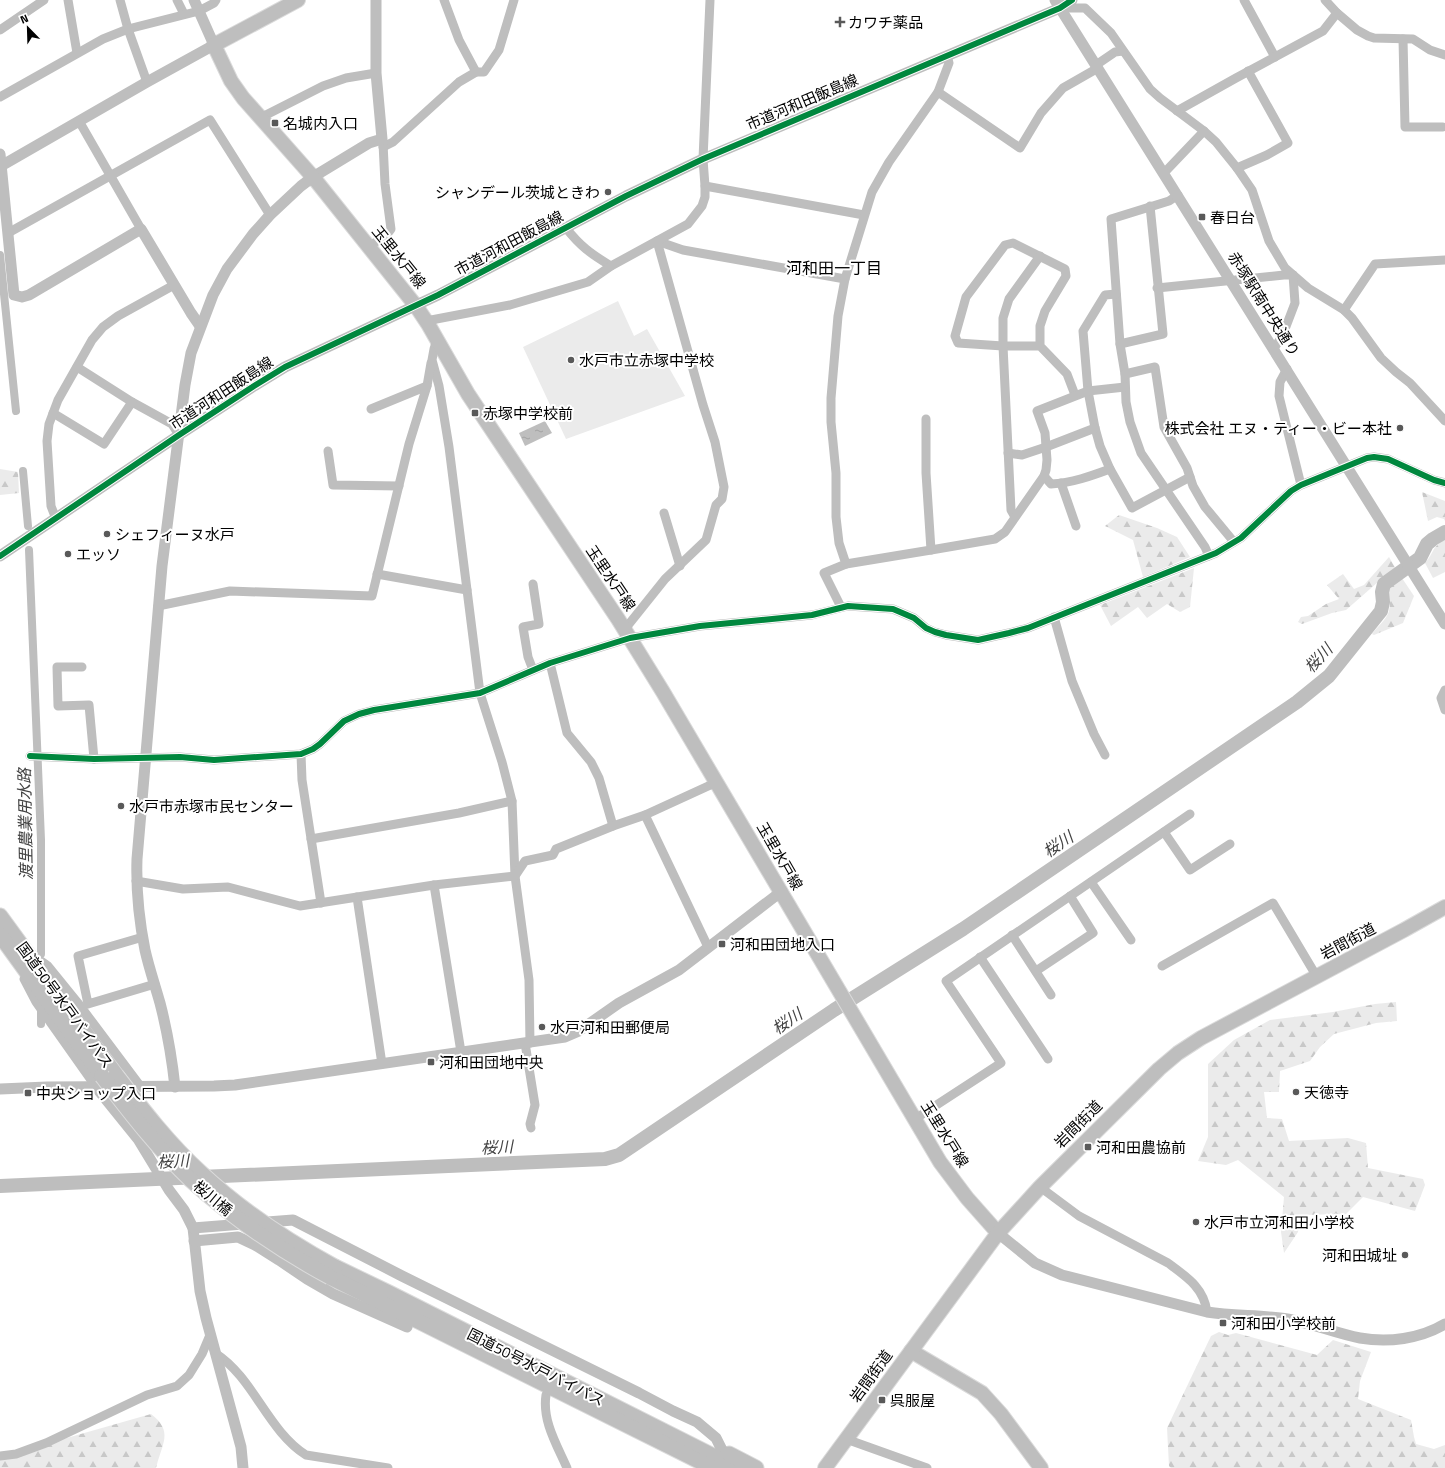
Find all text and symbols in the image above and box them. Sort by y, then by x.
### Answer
north arrow [8,8,48,48]
text: N [17,10,31,28]
place label: カワチ薬品 [848,11,923,34]
marker: カワチ薬品 [835,17,845,27]
street label: 市道河和田飯島線 [742,68,862,136]
place label: 名城内入口 [283,112,358,135]
marker: 名城内入口 [270,118,280,128]
place label: シャンデール茨城ときわ [435,181,600,204]
marker: シャンデール茨城ときわ [603,187,613,197]
street label: 市道河和田飯島線 [451,205,567,281]
place label: 春日台 [1210,206,1255,229]
marker: 春日台 [1197,212,1207,222]
street label: 玉里水戸線 [366,221,432,293]
street label: 赤塚駅南中央通り [1222,247,1306,361]
district label: 河和田一丁目 [786,256,882,280]
place label: 水戸市立赤塚中学校 [579,349,714,372]
street label: 市道河和田飯島線 [164,351,278,435]
marker: 水戸市立赤塚中学校 [566,355,576,365]
place label: 赤塚中学校前 [483,402,573,425]
marker: 赤塚中学校前 [470,408,480,418]
place label: 株式会社 エヌ・ティー・ビー本社 [1165,417,1392,440]
marker: 株式会社 エヌ・ティー・ビー本社 [1395,423,1405,433]
place label: シェフィーヌ水戸 [115,523,235,546]
marker: シェフィーヌ水戸 [102,529,112,539]
street label: 玉里水戸線 [580,540,642,616]
place label: エッソ [76,543,121,566]
marker: エッソ [63,549,73,559]
water label: 桜川 [1298,637,1339,678]
water label: 渡里農業用水路 [12,766,38,880]
place label: 水戸市赤塚市民センター [129,795,294,818]
marker: 水戸市赤塚市民センター [116,801,126,811]
street label: 玉里水戸線 [751,818,809,894]
water label: 桜川 [1038,824,1080,863]
street label: 岩間街道 [1316,917,1380,965]
place label: 河和田団地入口 [730,933,835,956]
street label: 国道50号水戸バイパス [11,937,119,1073]
marker: 河和田団地入口 [717,939,727,949]
water label: 桜川 [767,1001,809,1040]
place label: 水戸河和田郵便局 [550,1016,670,1039]
marker: 水戸河和田郵便局 [537,1022,547,1032]
place label: 河和田団地中央 [439,1051,544,1074]
marker: 河和田団地中央 [426,1057,436,1067]
place label: 天徳寺 [1304,1081,1349,1104]
place label: 中央ショップ入口 [36,1082,156,1105]
marker: 天徳寺 [1291,1087,1301,1097]
marker: 中央ショップ入口 [23,1088,33,1098]
street label: 岩間街道 [1049,1095,1107,1153]
street label: 玉里水戸線 [915,1096,975,1172]
water label: 桜川 [480,1134,516,1160]
place label: 河和田農協前 [1096,1136,1186,1159]
marker: 河和田農協前 [1083,1142,1093,1152]
water label: 桜川 [156,1148,192,1174]
street label: 桜川橋 [188,1175,238,1221]
place label: 水戸市立河和田小学校 [1204,1211,1354,1234]
marker: 水戸市立河和田小学校 [1191,1217,1201,1227]
place label: 河和田城址 [1322,1244,1397,1267]
marker: 河和田城址 [1400,1250,1410,1260]
place label: 河和田小学校前 [1231,1312,1336,1335]
marker: 河和田小学校前 [1218,1318,1228,1328]
street label: 国道50号水戸バイパス [463,1322,609,1412]
street label: 岩間街道 [844,1345,898,1407]
place label: 呉服屋 [890,1389,935,1412]
marker: 呉服屋 [877,1395,887,1405]

